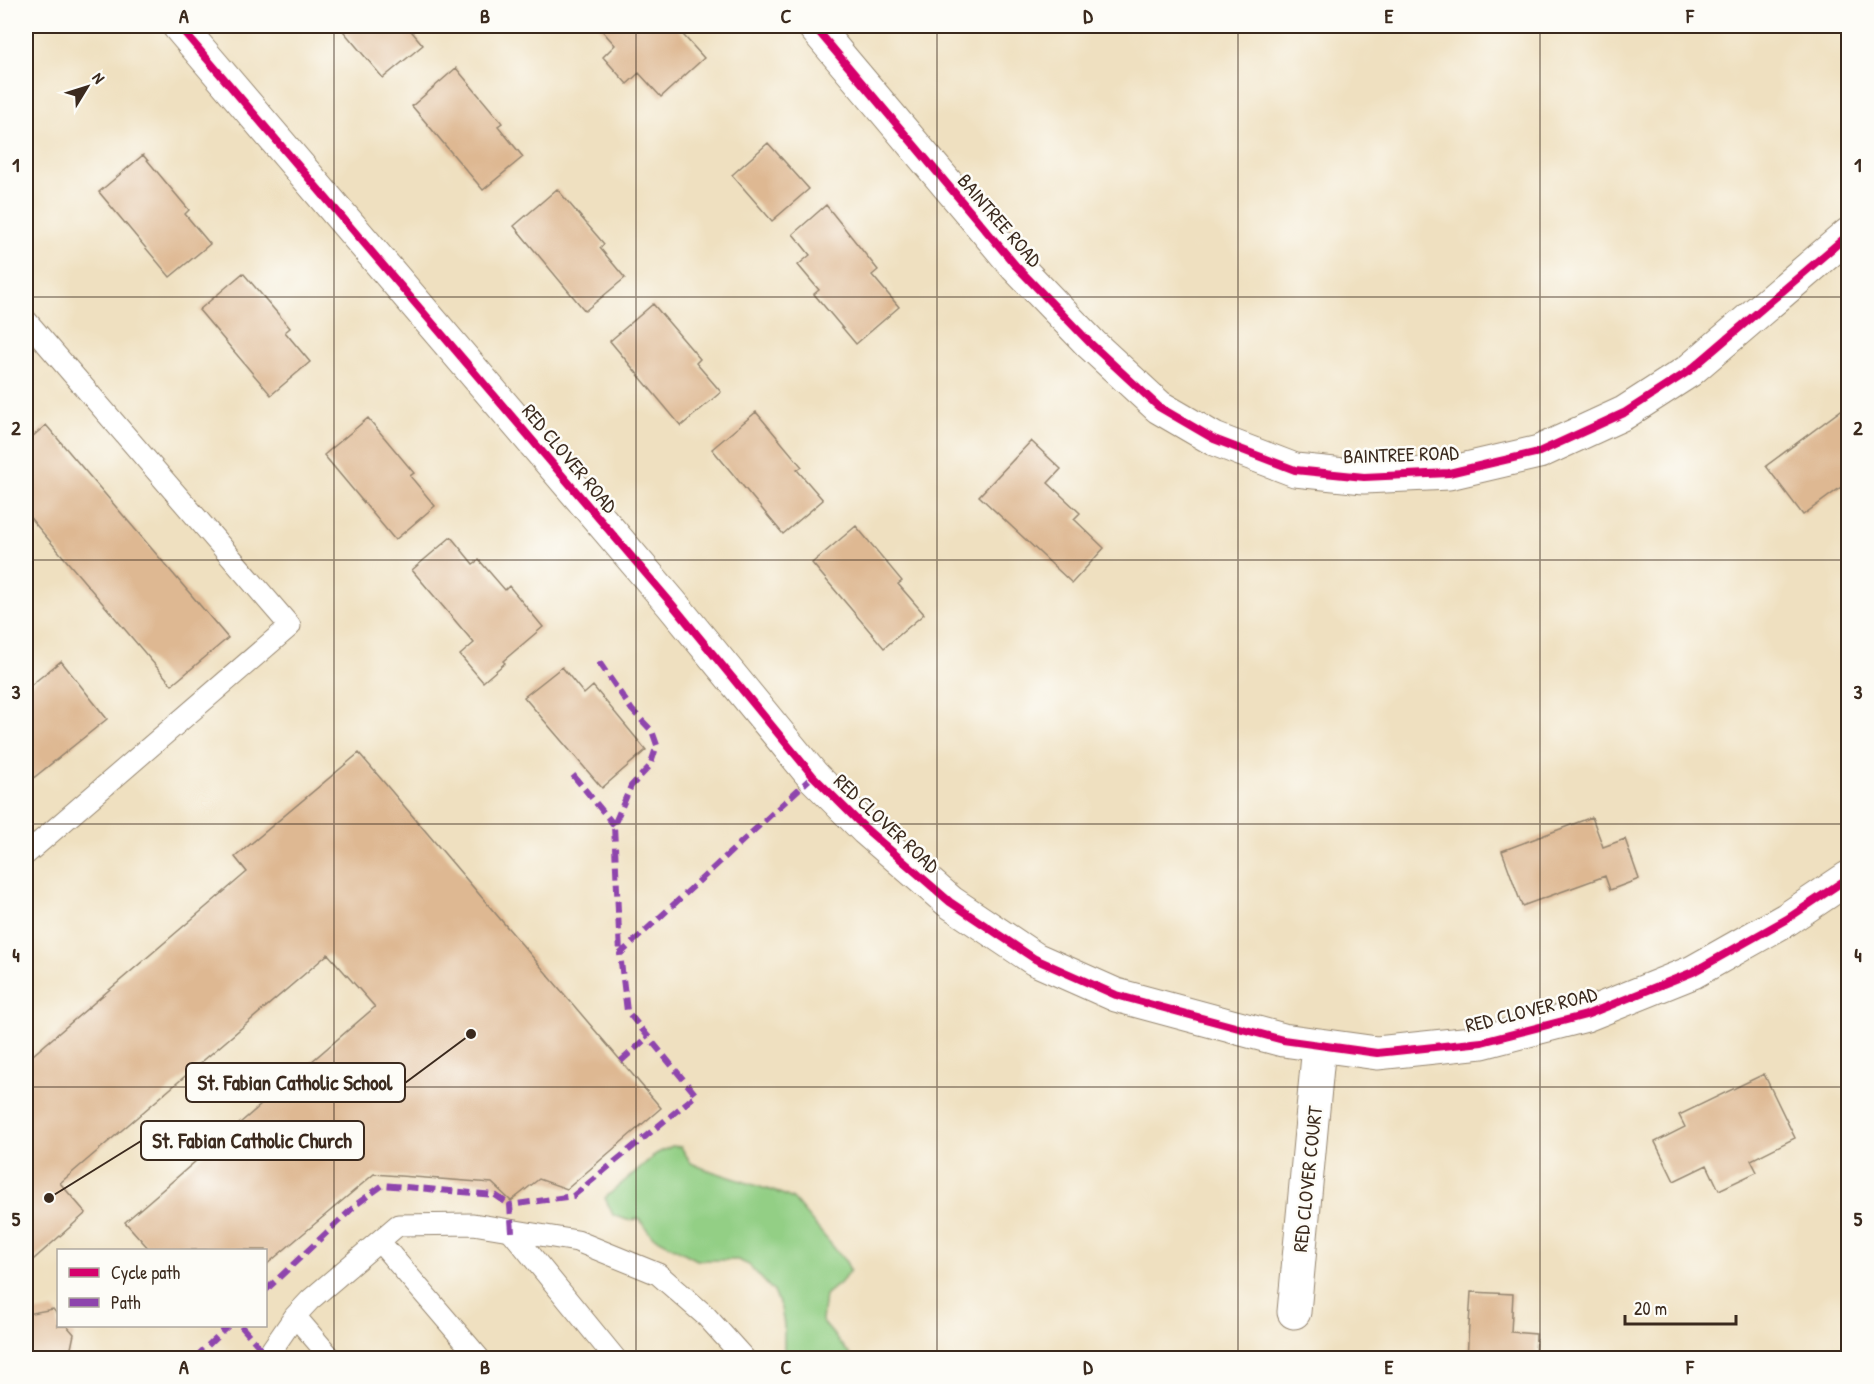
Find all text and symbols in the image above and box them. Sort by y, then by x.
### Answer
text: A [179,2,189,29]
text: B [480,2,490,29]
text: C [781,2,792,29]
text: D [1083,2,1093,29]
text: E [1385,2,1394,29]
text: F [1685,2,1695,29]
north arrow [57,57,117,117]
text: N [88,68,110,88]
text: 1 [12,151,20,178]
text: 1 [1854,151,1862,178]
street label: BAINTREE ROAD [952,168,1048,273]
street label: RED CLOVER ROAD [516,398,624,519]
text: 2 [11,414,21,441]
text: 2 [1853,414,1863,441]
street label: BAINTREE ROAD [1343,438,1460,470]
text: 3 [12,678,21,705]
text: 3 [1854,678,1863,705]
street label: RED CLOVER ROAD [829,767,946,879]
text: 4 [12,941,20,968]
text: 4 [1854,941,1862,968]
street label: RED CLOVER ROAD [1462,979,1600,1038]
callout: St. Fabian Catholic School [186,1063,405,1102]
text: St. Fabian Catholic School [198,1068,393,1097]
street label: RED CLOVER COURT [1286,1104,1328,1253]
callout: St. Fabian Catholic Church [141,1121,364,1160]
text: St. Fabian Catholic Church [152,1126,352,1155]
text: 5 [12,1205,21,1232]
text: 5 [1854,1205,1863,1232]
legend [57,1249,267,1327]
text: Cycle path [111,1260,181,1285]
scale bar [1625,1288,1736,1326]
text: Path [111,1290,141,1315]
text: 20 m [1634,1296,1667,1321]
text: A [179,1353,189,1380]
text: B [480,1353,490,1380]
text: C [781,1353,792,1380]
text: D [1083,1353,1093,1380]
text: E [1385,1353,1394,1380]
text: F [1685,1353,1695,1380]

